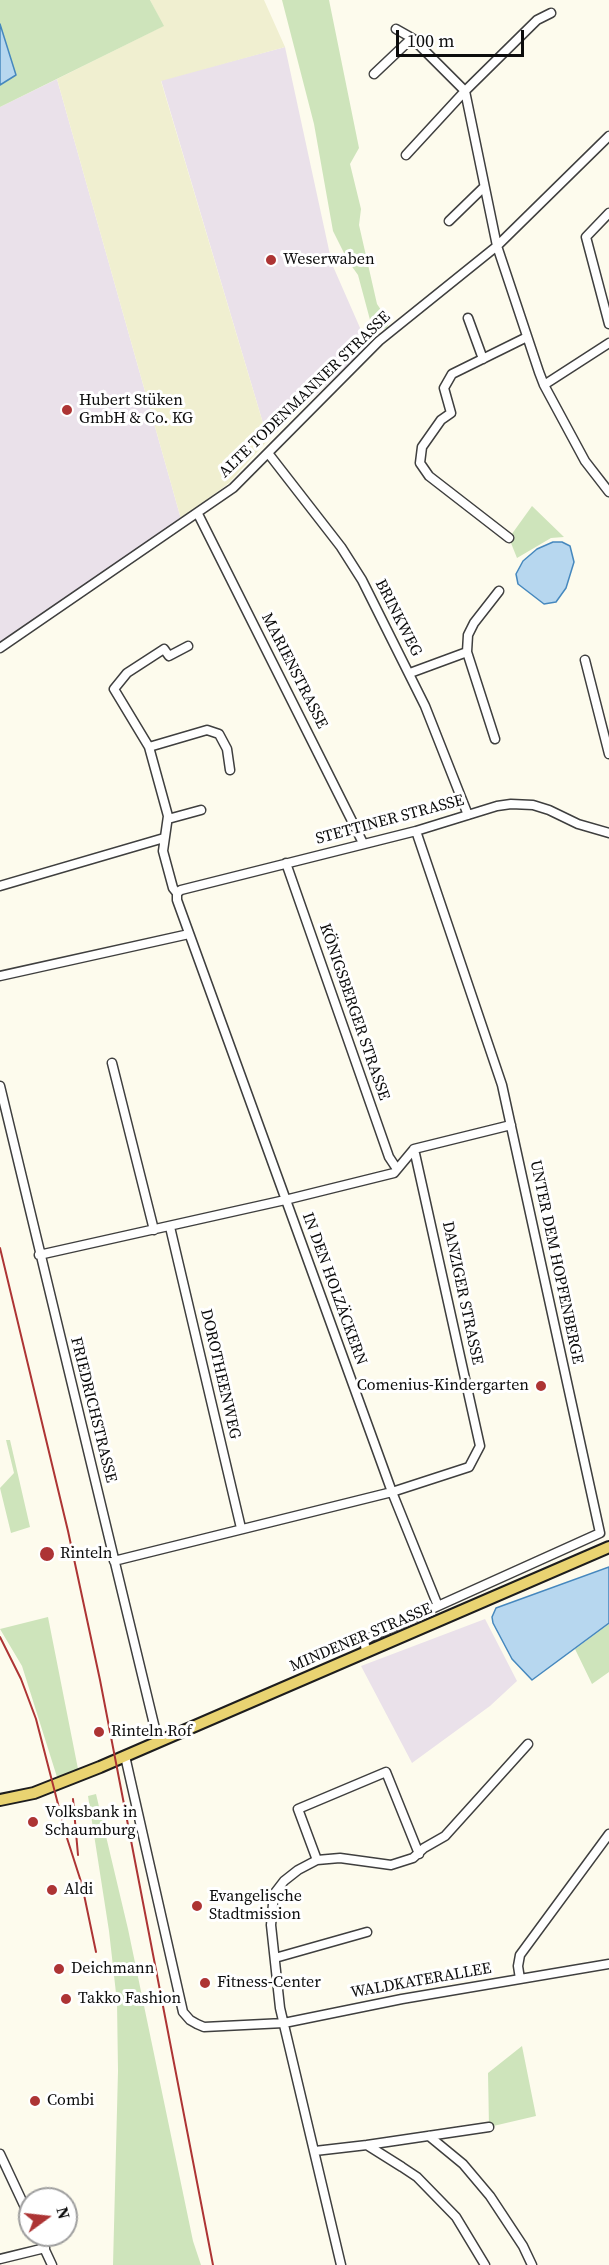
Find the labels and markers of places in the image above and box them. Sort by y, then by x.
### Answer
place label: Weserwaben [283,250,375,270]
marker: Weserwaben [264,253,278,267]
place label: Hubert Stüken GmbH & Co. KG [79,391,193,429]
marker: Hubert Stüken GmbH & Co. KG [60,403,74,417]
place label: Comenius-Kindergarten [357,1376,529,1396]
marker: Comenius-Kindergarten [534,1379,548,1393]
place label: Rinteln [60,1544,112,1564]
marker: Rinteln [38,1545,56,1563]
place label: Rinteln Rof [111,1722,192,1742]
marker: Rinteln Rof [92,1725,106,1739]
place label: Volksbank in Schaumburg [45,1803,137,1841]
marker: Volksbank in Schaumburg [26,1815,40,1829]
place label: Aldi [64,1880,93,1900]
marker: Aldi [45,1883,59,1897]
place label: Evangelische Stadtmission [209,1887,302,1925]
marker: Evangelische Stadtmission [190,1899,204,1913]
place label: Deichmann [71,1959,154,1979]
marker: Deichmann [52,1962,66,1976]
place label: Fitness-Center [217,1973,321,1993]
marker: Fitness-Center [198,1976,212,1990]
place label: Takko Fashion [78,1989,181,2009]
marker: Takko Fashion [59,1992,73,2006]
place label: Combi [47,2091,94,2111]
marker: Combi [28,2094,42,2108]

